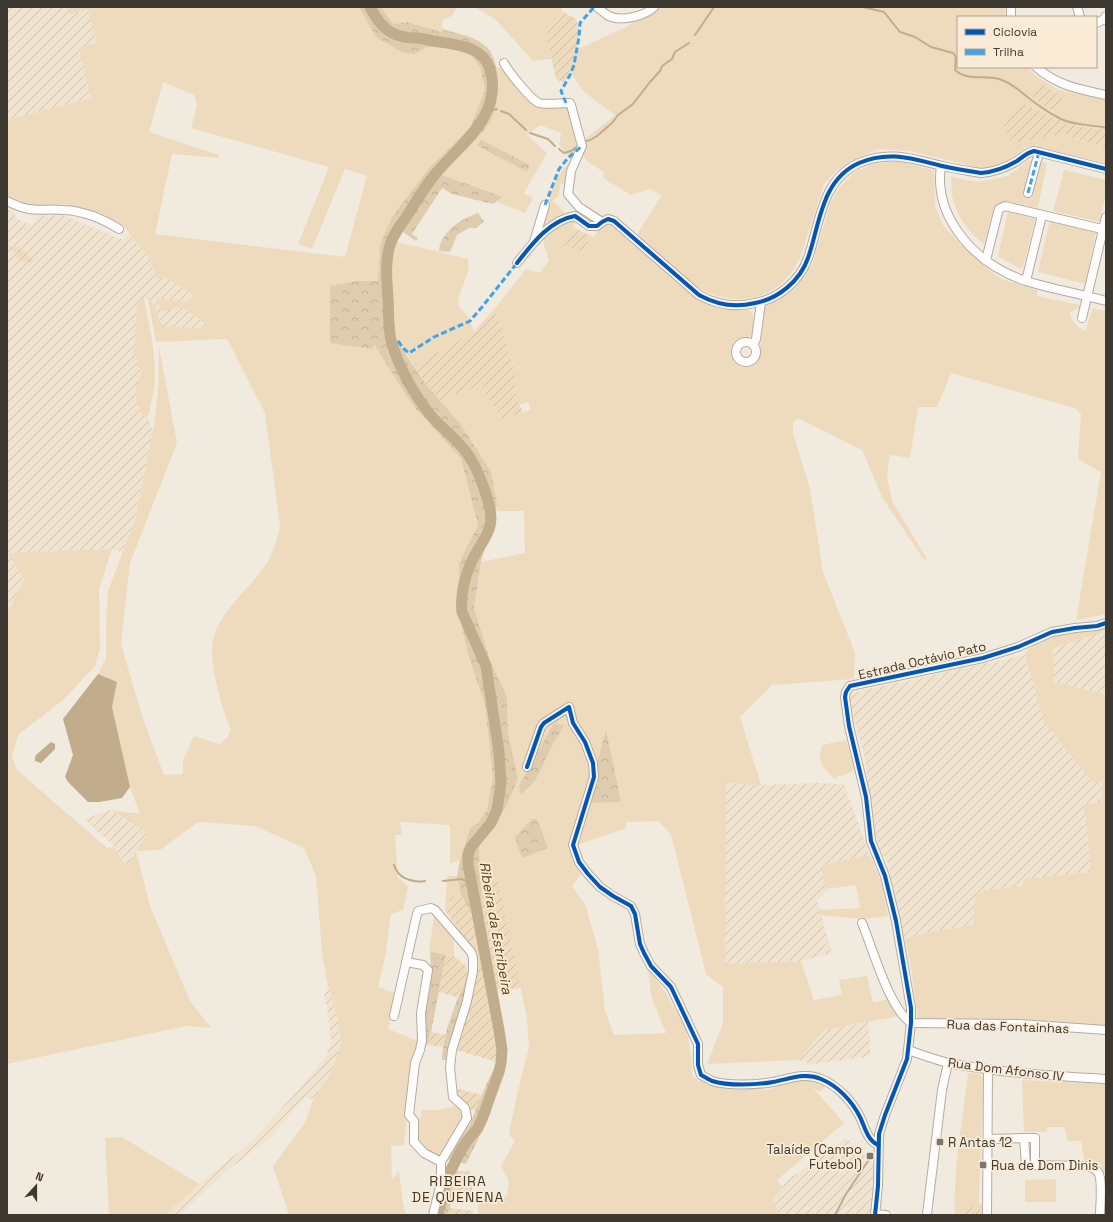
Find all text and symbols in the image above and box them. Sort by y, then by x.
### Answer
legend [957,16,1097,68]
text: Ciclovia [993,24,1037,40]
text: Trilha [993,44,1024,60]
street label: Estrada Octávio Pato [857,638,988,683]
water label: Ribeira da Estribeira [475,860,517,997]
street label: Rua das Fontainhas [946,1016,1070,1037]
street label: Rua Dom Afonso IV [947,1054,1065,1085]
place label: R Antas 12 [948,1134,1012,1151]
marker: R Antas 12 [935,1137,945,1147]
place label: Talaíde (Campo Futebol) [767,1141,862,1173]
marker: Talaíde (Campo Futebol) [865,1151,875,1161]
place label: Rua de Dom Dinis [991,1157,1099,1174]
marker: Rua de Dom Dinis [978,1160,988,1170]
north arrow [16,1166,56,1206]
text: N [34,1169,46,1185]
district label: RIBEIRA DE QUENENA [412,1172,504,1206]

